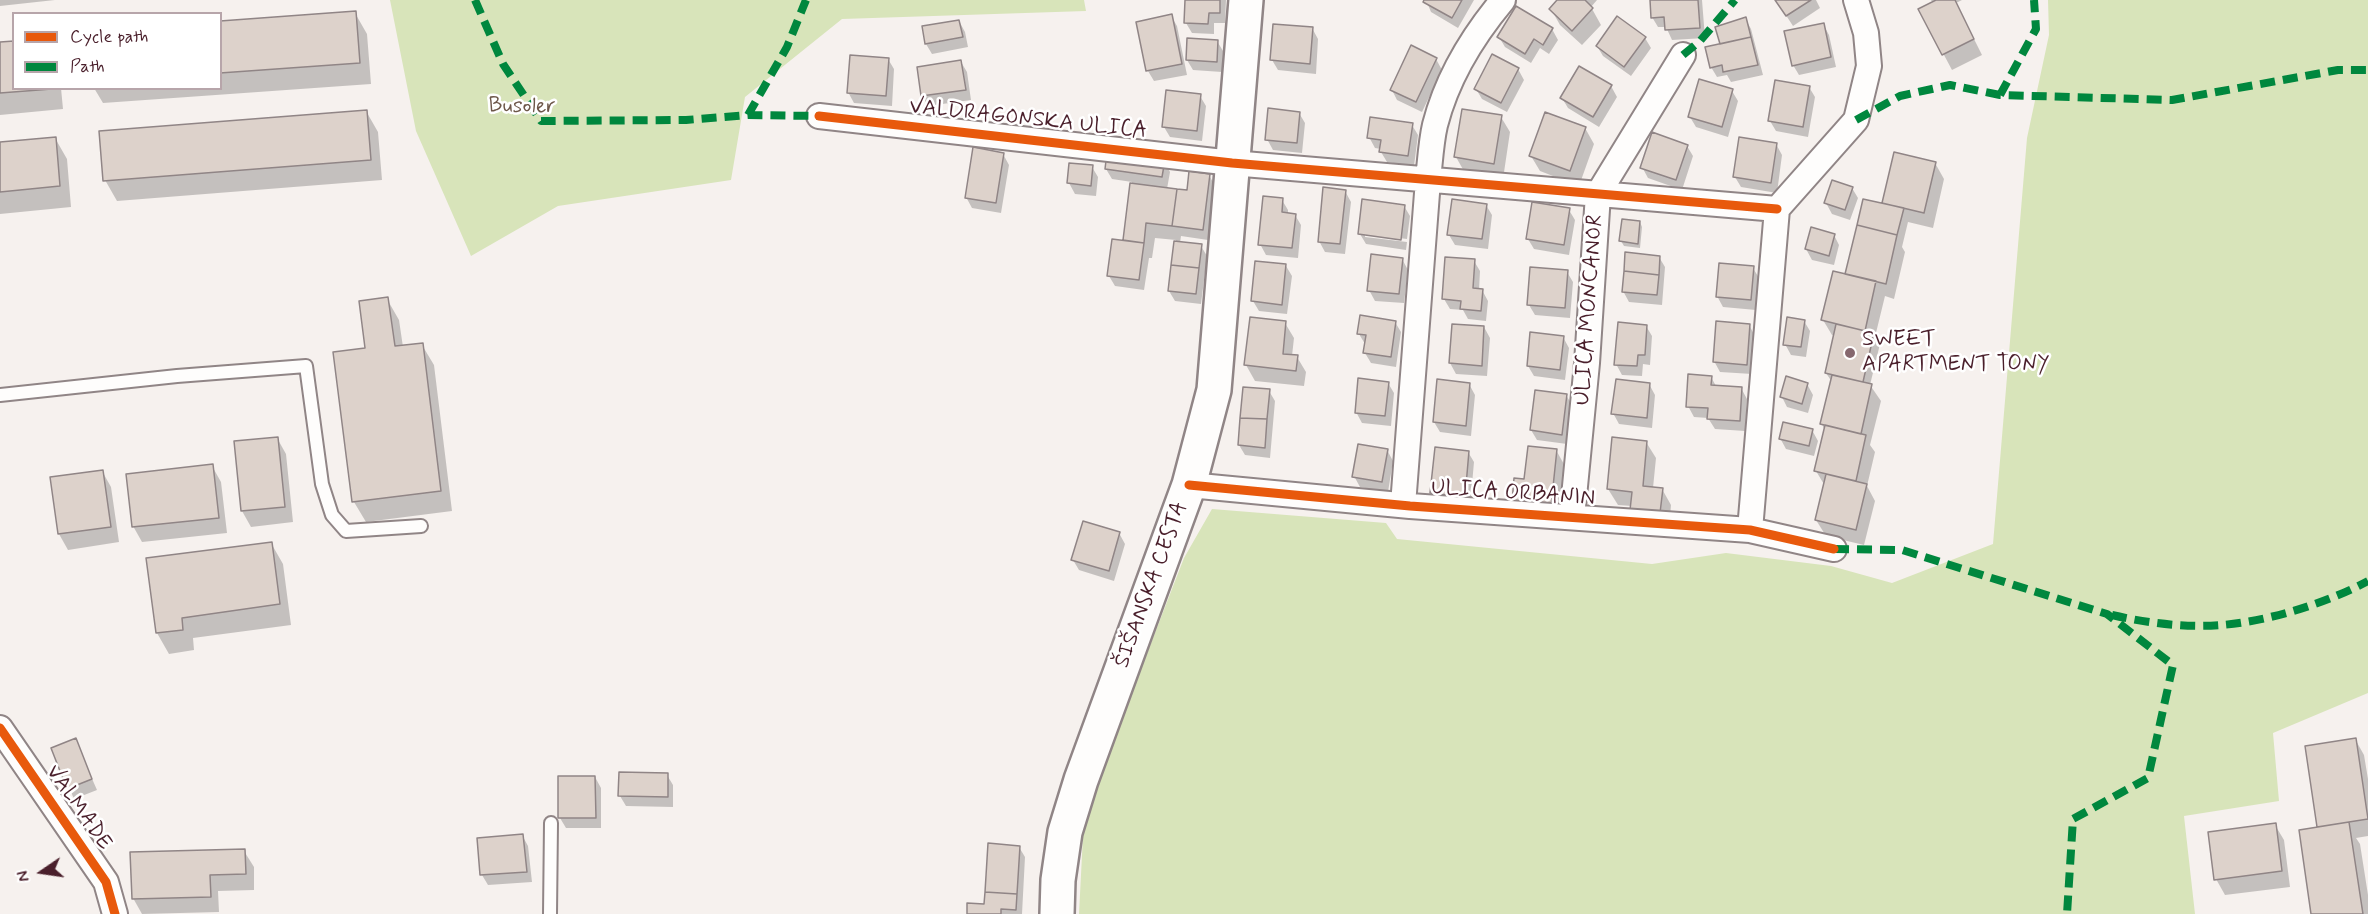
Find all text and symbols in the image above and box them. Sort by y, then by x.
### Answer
legend [12,12,222,90]
text: Cycle path [70,25,148,49]
text: Path [70,55,105,79]
park label: Busoler [488,94,556,120]
street label: VALDRAGONSKA ULICA [908,94,1148,146]
street label: ULICA MONCANOR [1570,214,1610,406]
place label: SWEET APARTMENT TONY [1862,327,2050,378]
marker: SWEET APARTMENT TONY [1843,346,1857,360]
street label: ULICA ORBANIN [1430,475,1596,513]
street label: ŠIŠANSKA CESTA [1110,498,1194,672]
street label: VALMADE [39,760,117,856]
north arrow [12,842,72,902]
text: N [13,869,35,884]

